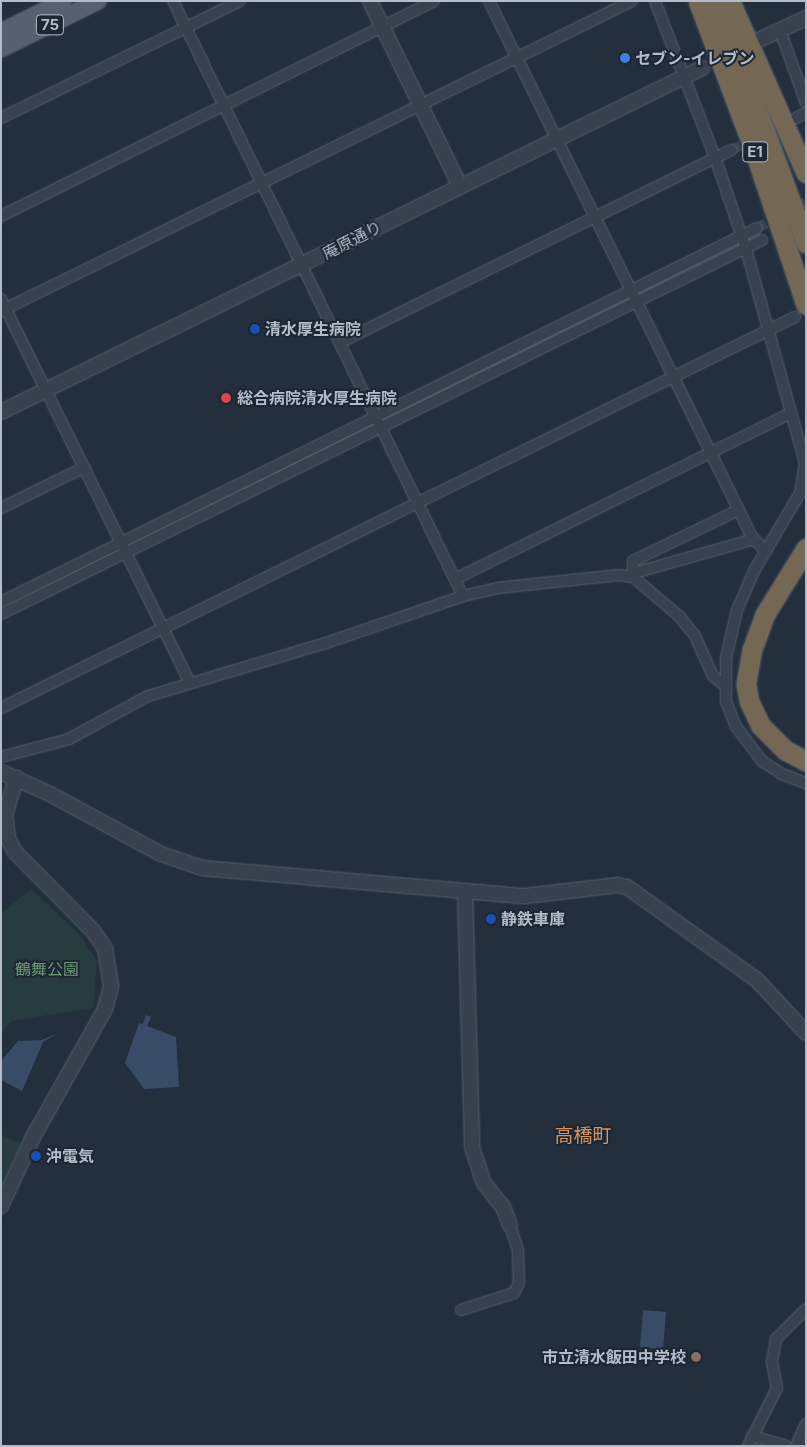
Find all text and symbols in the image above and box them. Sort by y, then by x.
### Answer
road number: 75 [35,12,65,38]
place label: セブン-イレブン [635,48,754,68]
marker: セブン-イレブン [619,52,631,64]
road number: E1 [741,140,769,164]
street label: 庵原通り [319,217,385,263]
place label: 清水厚生病院 [265,319,361,339]
marker: 清水厚生病院 [249,323,261,335]
place label: 総合病院清水厚生病院 [237,388,397,408]
marker: 総合病院清水厚生病院 [219,391,233,405]
place label: 静鉄車庫 [501,909,565,929]
marker: 静鉄車庫 [485,913,497,925]
park label: 鶴舞公園 [15,959,79,979]
district label: 高橋町 [555,1125,611,1147]
place label: 沖電気 [46,1146,94,1166]
marker: 沖電気 [30,1150,42,1162]
place label: 市立清水飯田中学校 [542,1347,686,1367]
marker: 市立清水飯田中学校 [690,1351,702,1363]

